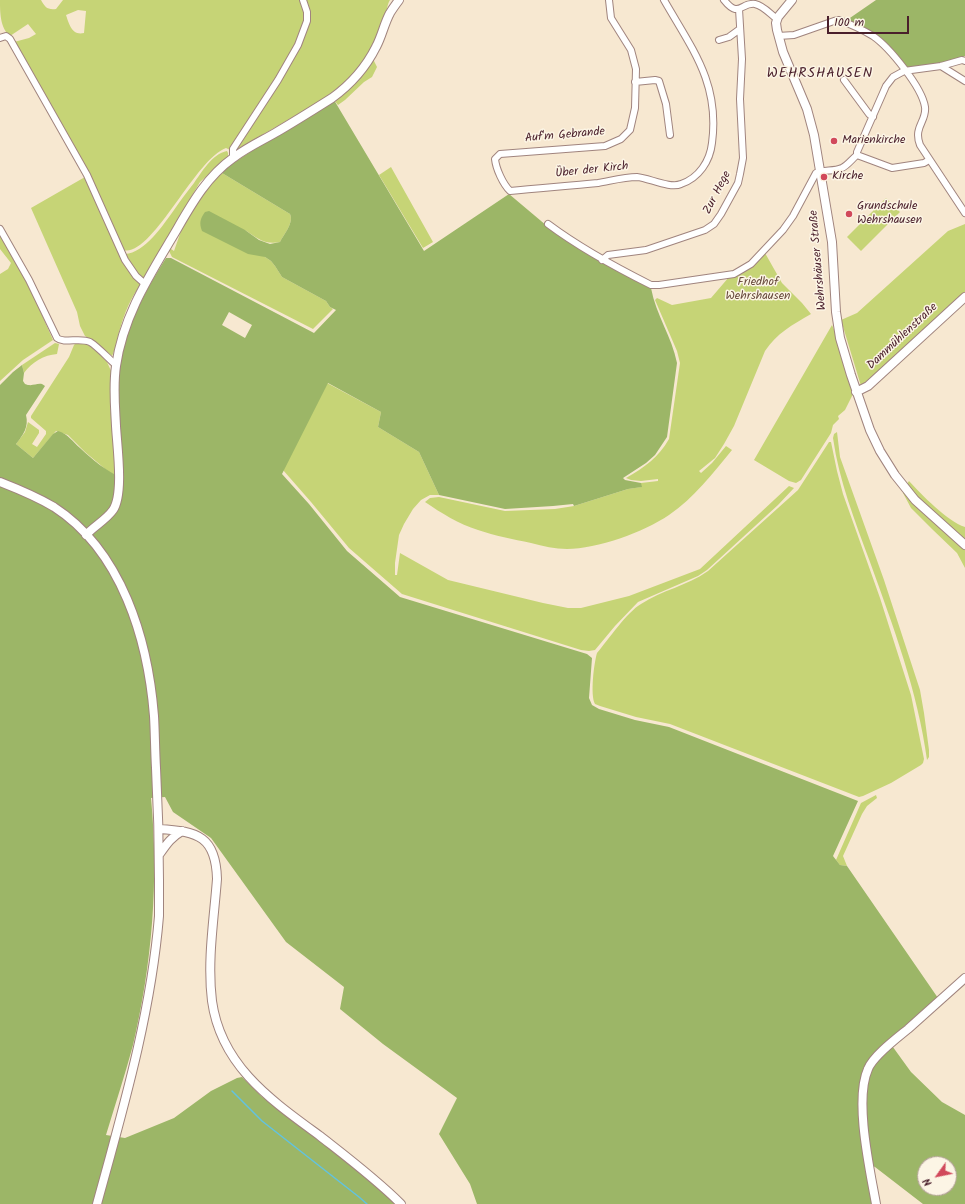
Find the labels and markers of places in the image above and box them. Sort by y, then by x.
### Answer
place label: Marienkirche [842,134,905,148]
marker: Marienkirche [829,136,839,146]
place label: Kirche [832,170,863,184]
marker: Kirche [819,172,829,182]
place label: Grundschule Wehrshausen [857,200,922,228]
marker: Grundschule Wehrshausen [844,209,854,219]

